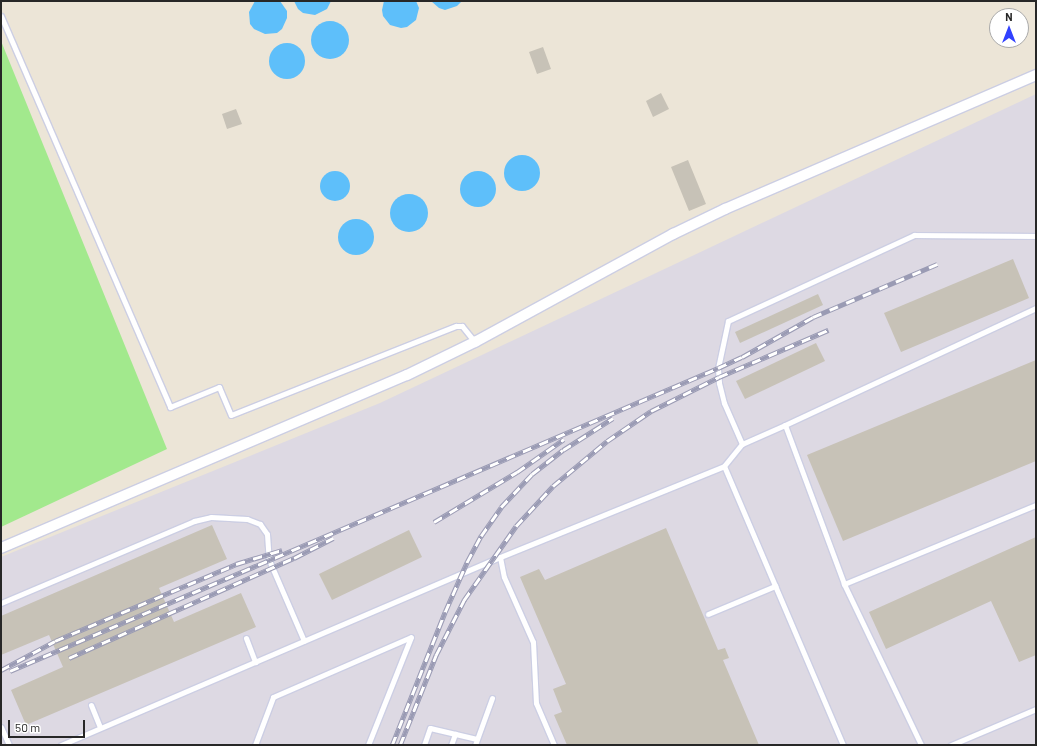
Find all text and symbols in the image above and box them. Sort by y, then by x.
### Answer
north arrow [989,8,1029,48]
text: N [1005,10,1013,23]
scale bar [10,712,87,738]
text: 50 m [15,720,40,734]

